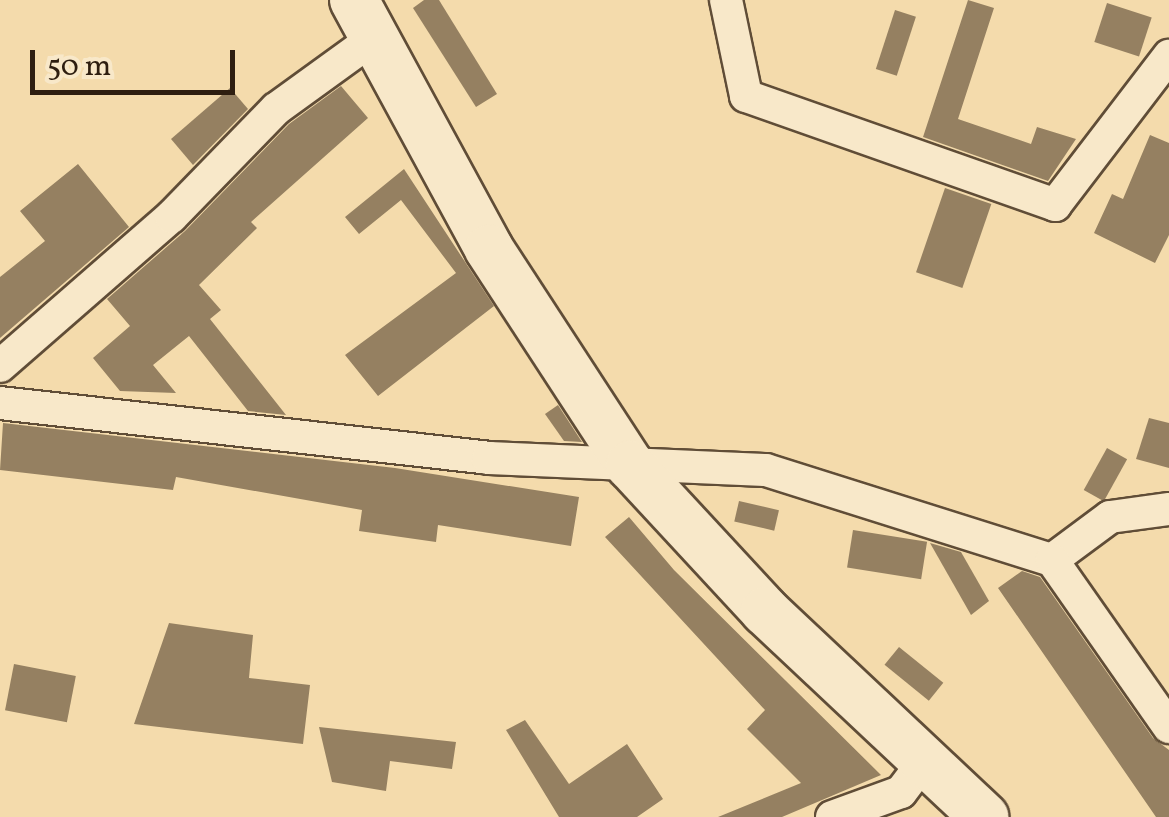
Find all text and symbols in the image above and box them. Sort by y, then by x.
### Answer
scale bar [35,30,240,92]
text: 50 m [47,46,111,88]

